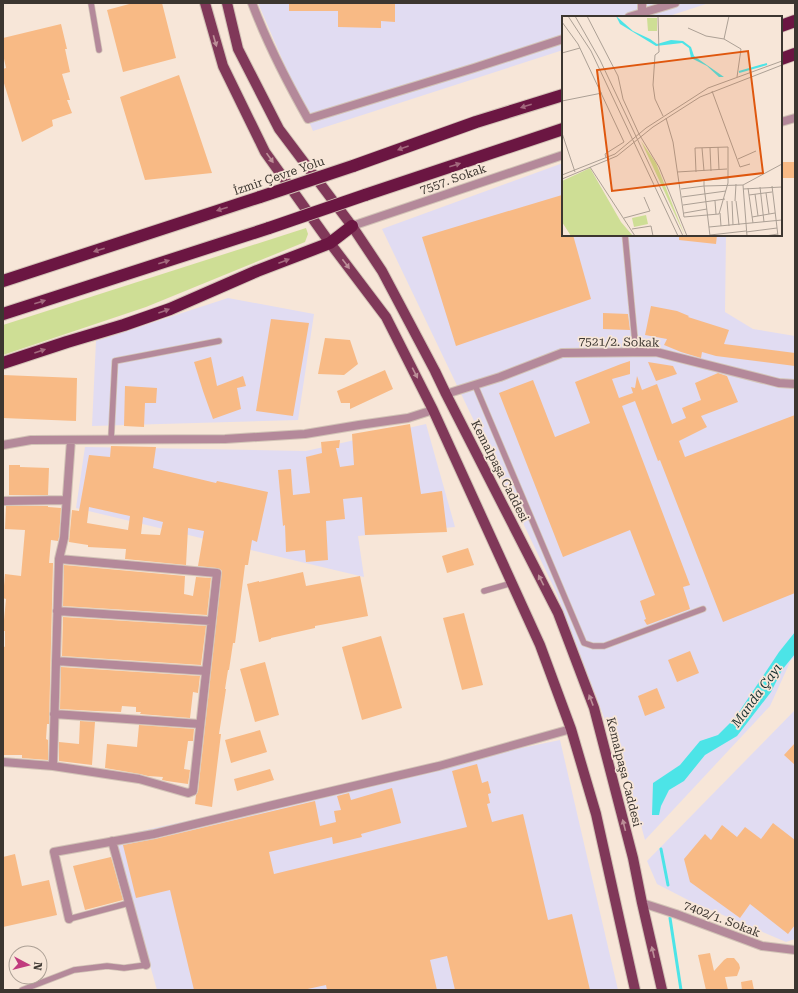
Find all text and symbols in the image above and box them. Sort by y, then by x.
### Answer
inset map [562,16,782,236]
one-way arrow [213,34,219,47]
one-way arrow [519,104,531,110]
one-way arrow [396,145,408,151]
one-way arrow [266,153,274,163]
street label: İzmir Çevre Yolu [232,154,327,198]
street label: 7557. Sokak [418,161,488,197]
one-way arrow [449,162,461,168]
one-way arrow [216,207,228,213]
one-way arrow [93,247,105,253]
one-way arrow [278,257,290,263]
one-way arrow [158,258,170,264]
one-way arrow [342,258,350,269]
one-way arrow [34,299,46,305]
one-way arrow [158,308,170,314]
street label: 7521/2. Sokak [578,334,660,350]
one-way arrow [35,348,47,354]
one-way arrow [411,368,418,379]
street label: Kemalpaşa Caddesi [468,418,532,524]
one-way arrow [538,574,544,586]
water label: Manda Çayı [728,661,785,731]
one-way arrow [588,693,594,705]
street label: Kemalpaşa Caddesi [604,716,644,828]
one-way arrow [621,819,627,831]
street label: 7402/1. Sokak [682,898,763,940]
north arrow [8,945,48,985]
one-way arrow [650,946,656,958]
text: N [30,961,44,972]

